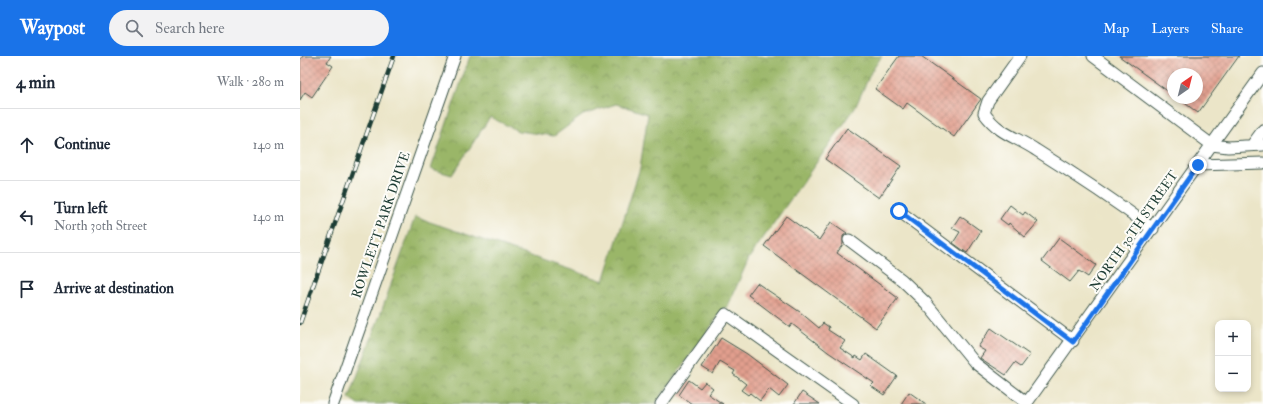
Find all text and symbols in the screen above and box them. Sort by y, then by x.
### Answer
search box [109,10,389,46]
text: Waypost [20,16,85,40]
icon: search [123,17,145,39]
text: Search here [155,19,224,38]
text: Map [1103,20,1129,37]
text: Layers [1151,20,1189,37]
text: Share [1211,20,1243,37]
north arrow [1167,68,1203,104]
text: 4 min [16,72,55,93]
text: Walk · 280 m [217,74,284,90]
icon: ahead [16,134,38,156]
text: Continue [54,135,110,154]
text: 140 m [253,137,284,153]
street label: ROWLETT PARK DRIVE [348,150,414,300]
route end [1189,156,1207,174]
street label: NORTH 30TH STREET [1086,167,1182,294]
text: Turn left [54,199,108,218]
route start [890,202,908,220]
icon: left [16,206,38,228]
text: 140 m [253,209,284,225]
text: North 30th Street [54,218,147,234]
icon: arrive [16,278,38,300]
text: Arrive at destination [54,279,174,298]
map controls [1215,320,1251,392]
button: + [1215,320,1251,356]
button: − [1215,356,1251,392]

